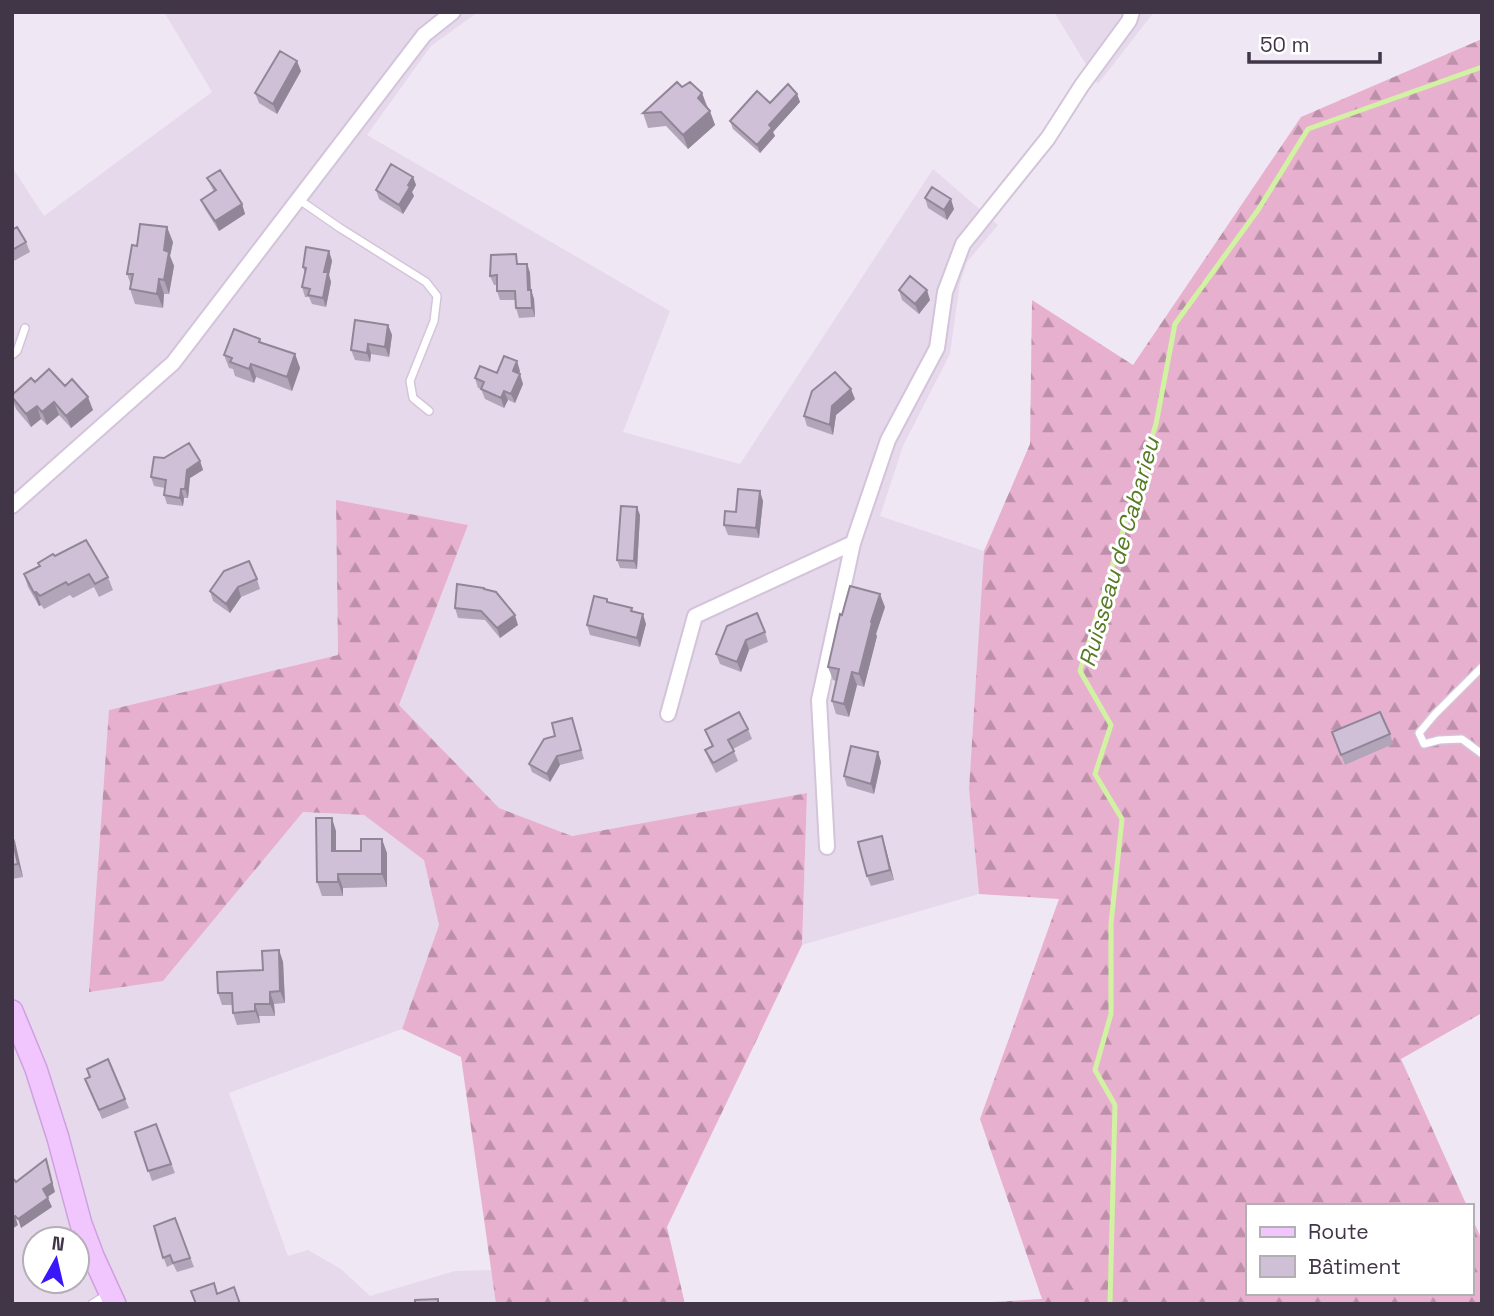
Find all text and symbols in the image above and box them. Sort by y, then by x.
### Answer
scale bar [1249,21,1380,65]
text: 50 m [1260,31,1310,58]
water label: Ruisseau de Cabarieu [1072,433,1166,670]
legend [1246,1204,1473,1295]
text: Route [1308,1218,1369,1245]
north arrow [21,1225,91,1295]
text: N [50,1230,66,1257]
text: Bâtiment [1308,1253,1401,1280]

